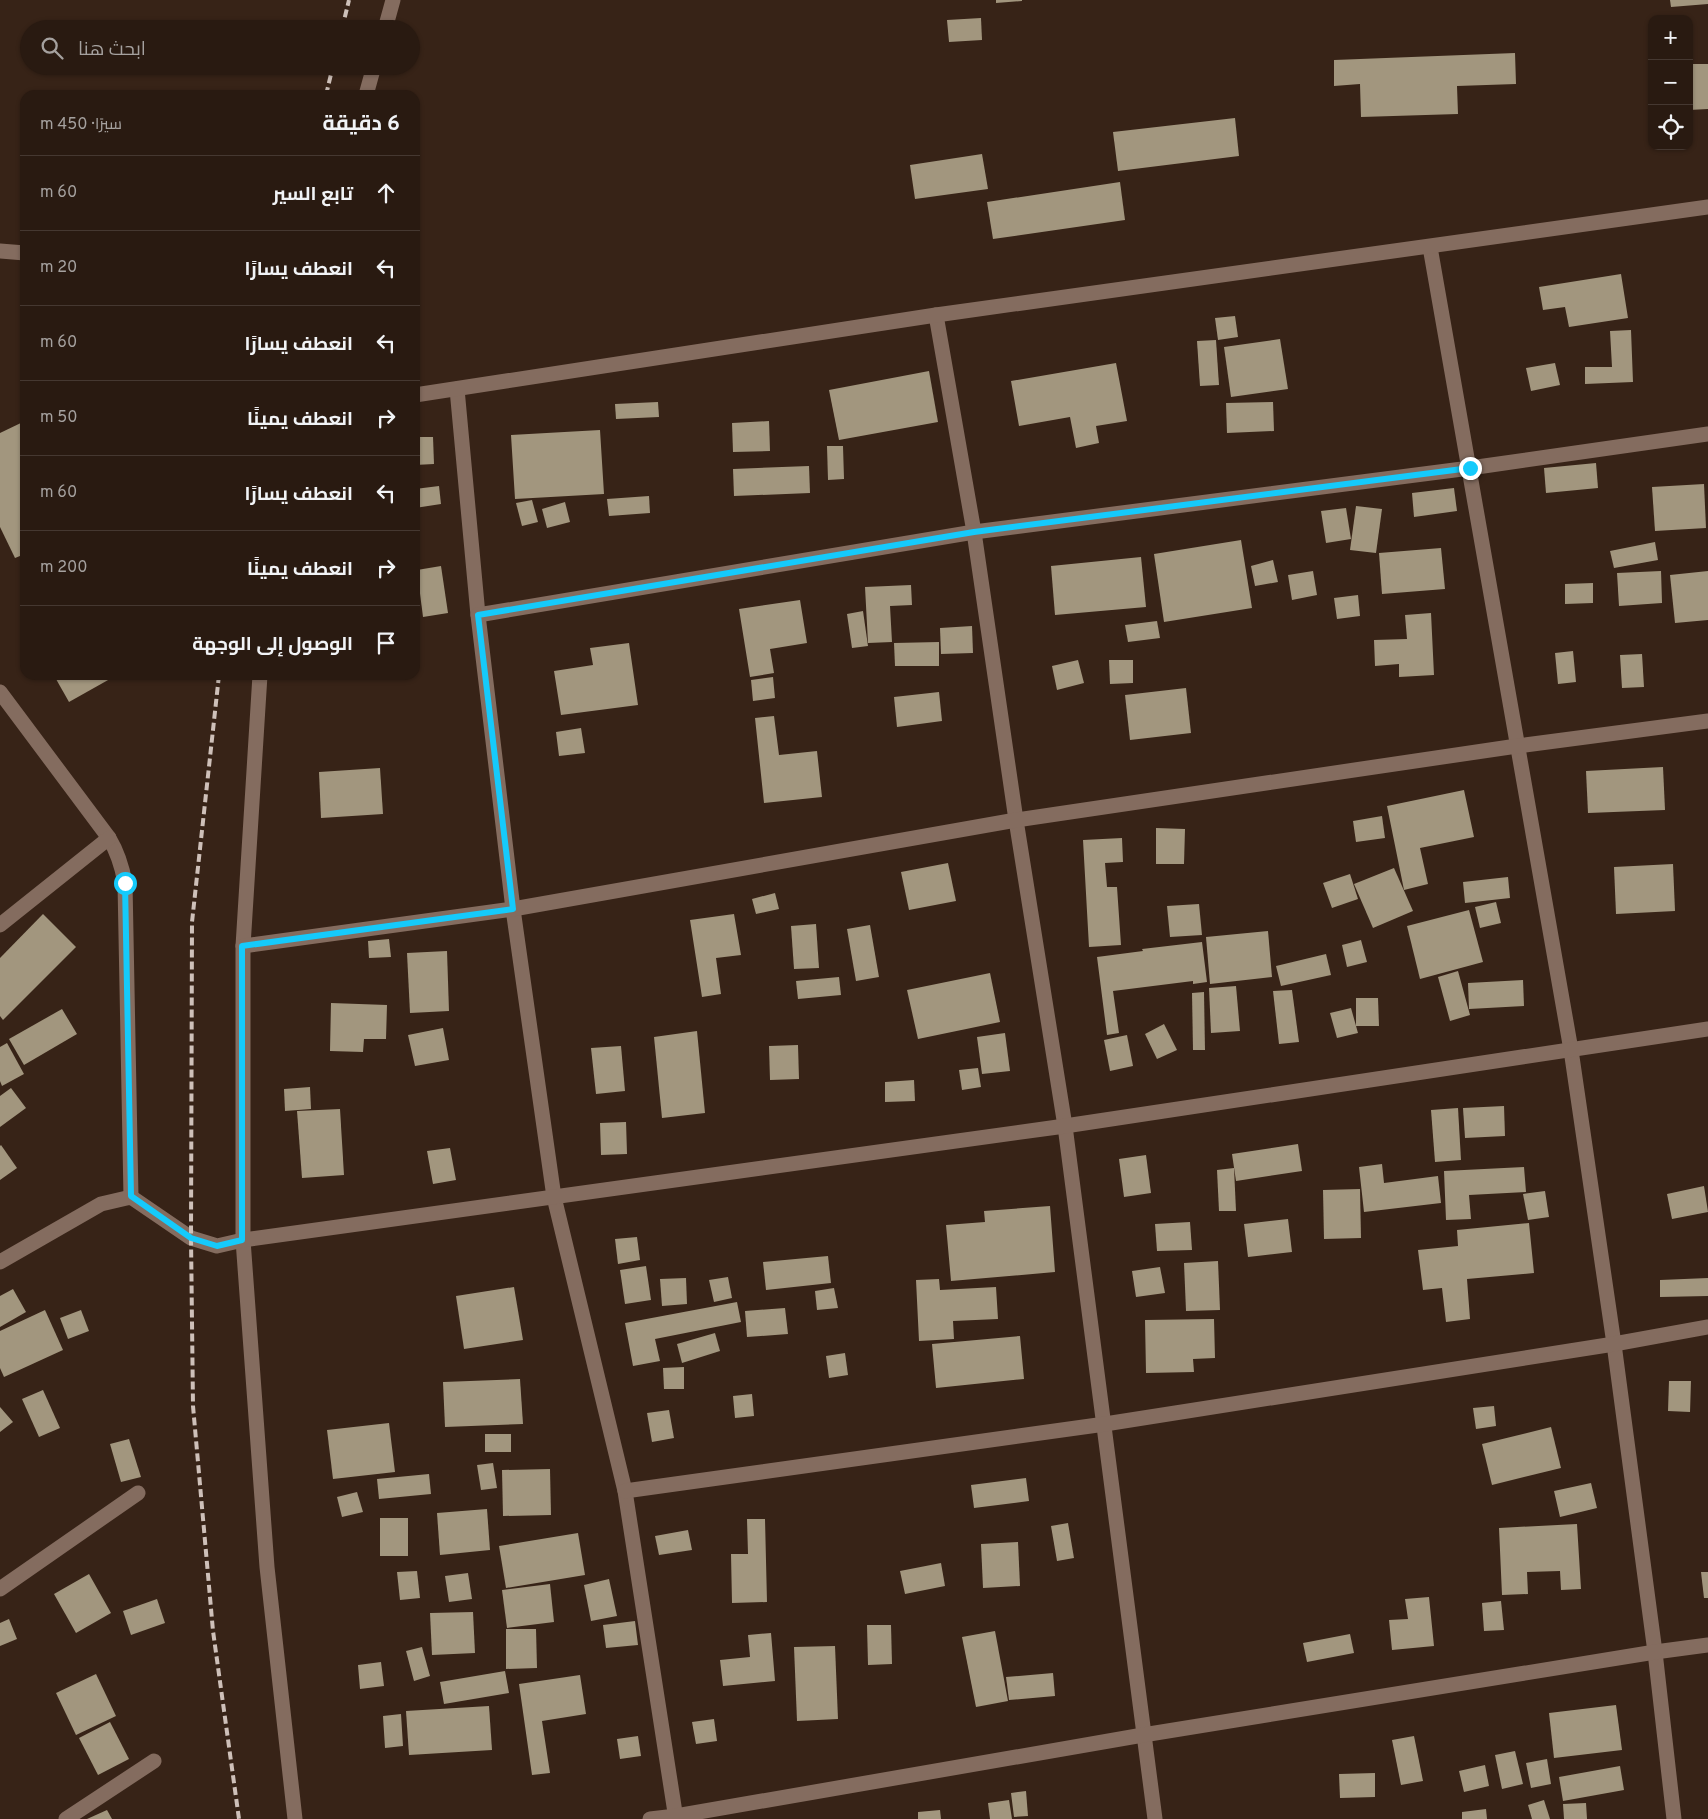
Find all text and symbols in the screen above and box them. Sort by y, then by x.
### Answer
map controls [1648,15,1693,150]
button: + [1648,15,1693,60]
search box [20,20,420,75]
icon: search [38,34,66,62]
text: ابحث هنا [78,38,146,62]
button: − [1648,60,1693,105]
button: locate [1648,105,1693,150]
text: 6 دقيقة [322,111,400,138]
text: سيرًا · 450 m [40,115,122,135]
icon: ahead [372,179,400,207]
text: 60 m [40,183,77,203]
text: تابع السير [273,183,353,207]
icon: left [372,254,400,282]
text: 20 m [40,258,77,278]
text: انعطف يسارًا [245,258,353,282]
icon: left [372,329,400,357]
text: 60 m [40,333,77,353]
text: انعطف يسارًا [245,333,353,357]
icon: right [372,404,400,432]
text: 50 m [40,408,78,428]
text: انعطف يمينًا [247,408,353,432]
route end [1459,457,1482,480]
icon: left [372,479,400,507]
text: 60 m [40,483,77,503]
text: انعطف يسارًا [245,483,353,507]
icon: right [372,554,400,582]
text: 200 m [40,558,88,578]
text: انعطف يمينًا [247,558,353,582]
icon: arrive [372,629,400,657]
text: الوصول إلى الوجهة [192,633,353,657]
route start [114,872,137,895]

